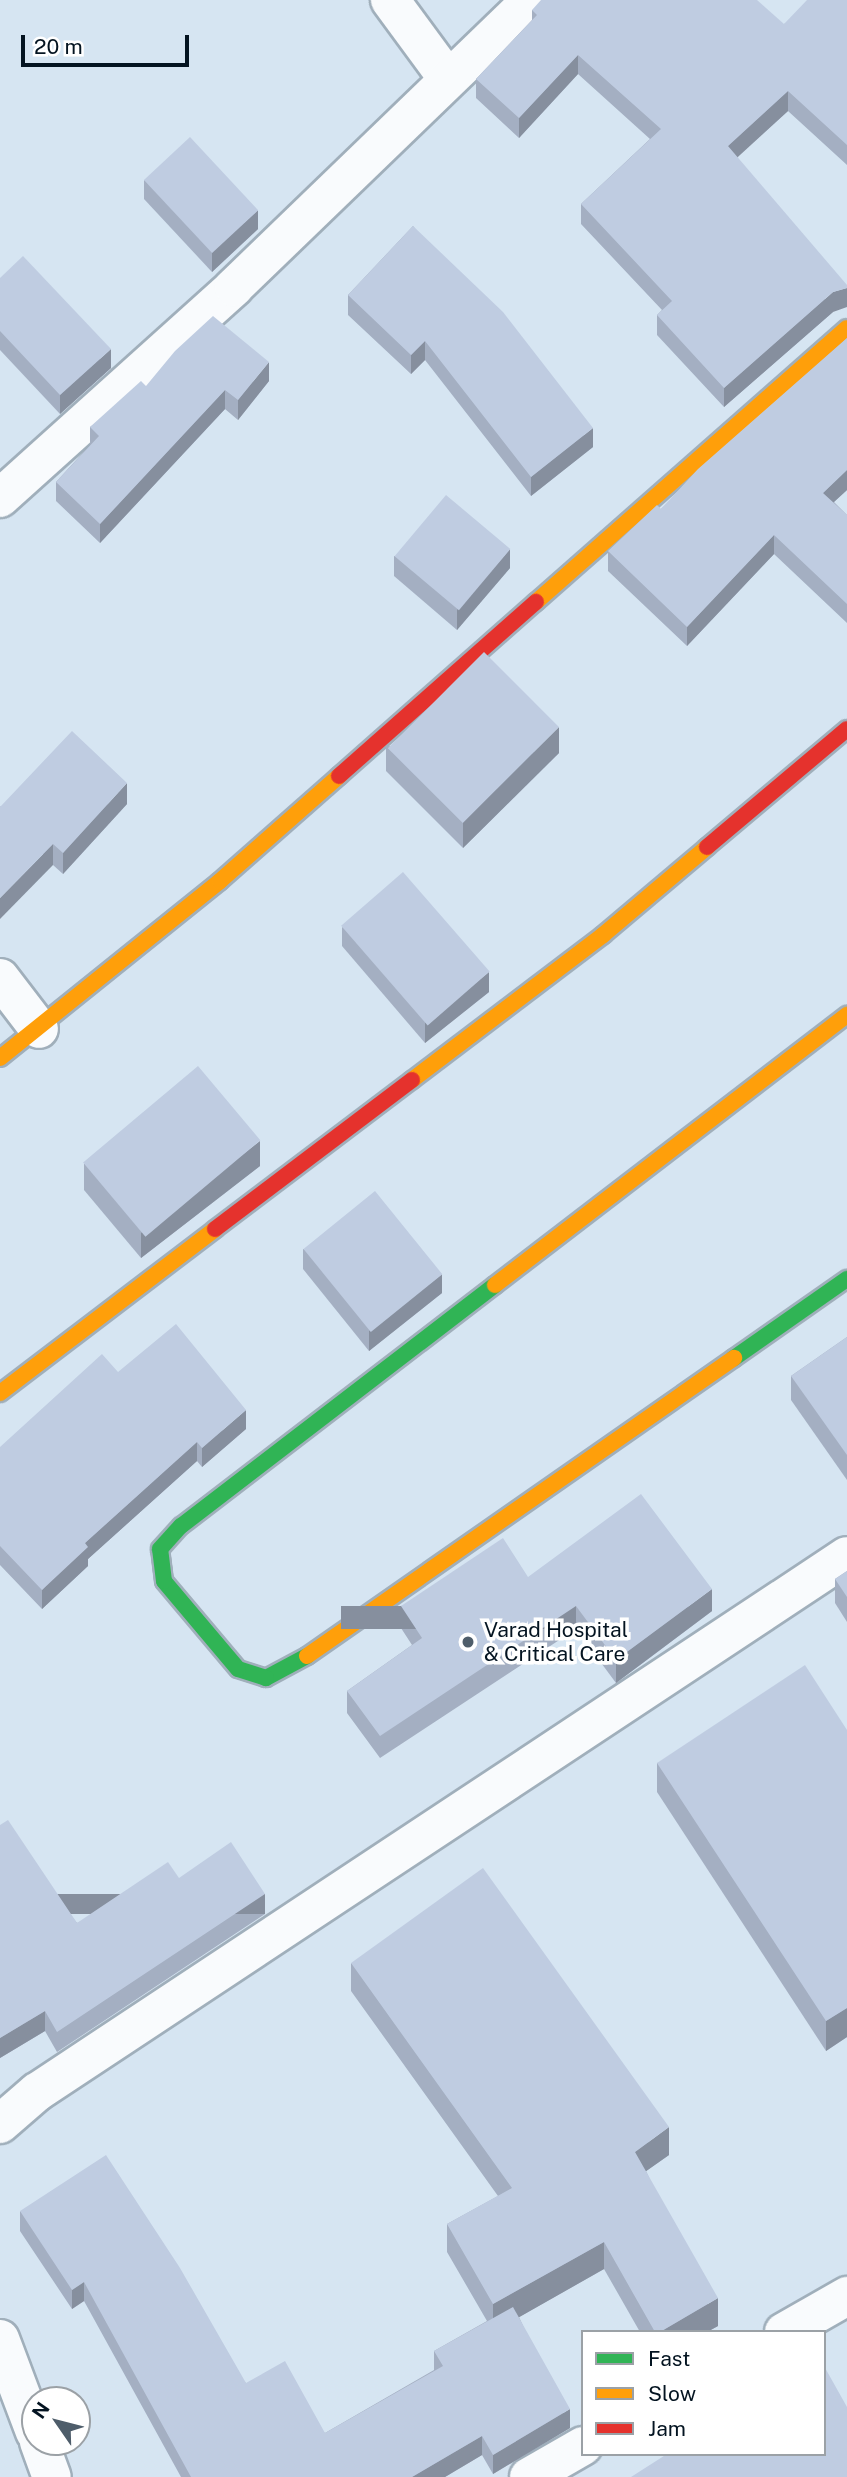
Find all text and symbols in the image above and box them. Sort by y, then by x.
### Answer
scale bar [24,21,192,65]
text: 20 m [34,34,83,59]
place label: Varad Hospital & Critical Care [484,1617,628,1667]
marker: Varad Hospital & Critical Care [458,1632,478,1652]
legend [581,2330,826,2456]
text: Fast [648,2346,690,2371]
text: Slow [648,2381,696,2406]
north arrow [21,2386,91,2456]
text: N [27,2398,54,2423]
text: Jam [648,2416,686,2441]

